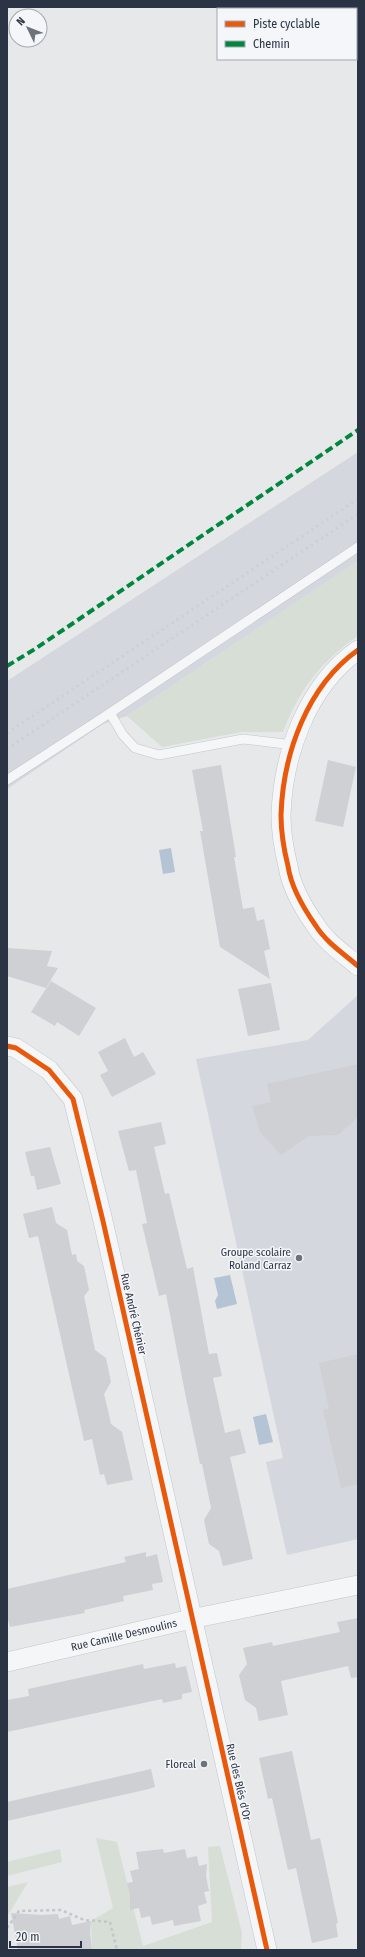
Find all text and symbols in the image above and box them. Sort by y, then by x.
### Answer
north arrow [8,8,48,48]
legend [217,8,357,60]
text: N [14,15,28,28]
text: Piste cyclable [253,17,320,31]
text: Chemin [253,37,290,51]
place label: Groupe scolaire Roland Carraz [221,1246,292,1272]
marker: Groupe scolaire Roland Carraz [294,1253,304,1263]
street label: Rue André Chénier [118,1272,149,1356]
street label: Rue Camille Desmoulins [70,1616,179,1654]
street label: Rue des Blés d'Or [223,1742,254,1822]
place label: Floreal [166,1758,196,1771]
marker: Floreal [199,1759,209,1769]
scale bar [10,1923,81,1949]
text: 20 m [16,1930,40,1944]

